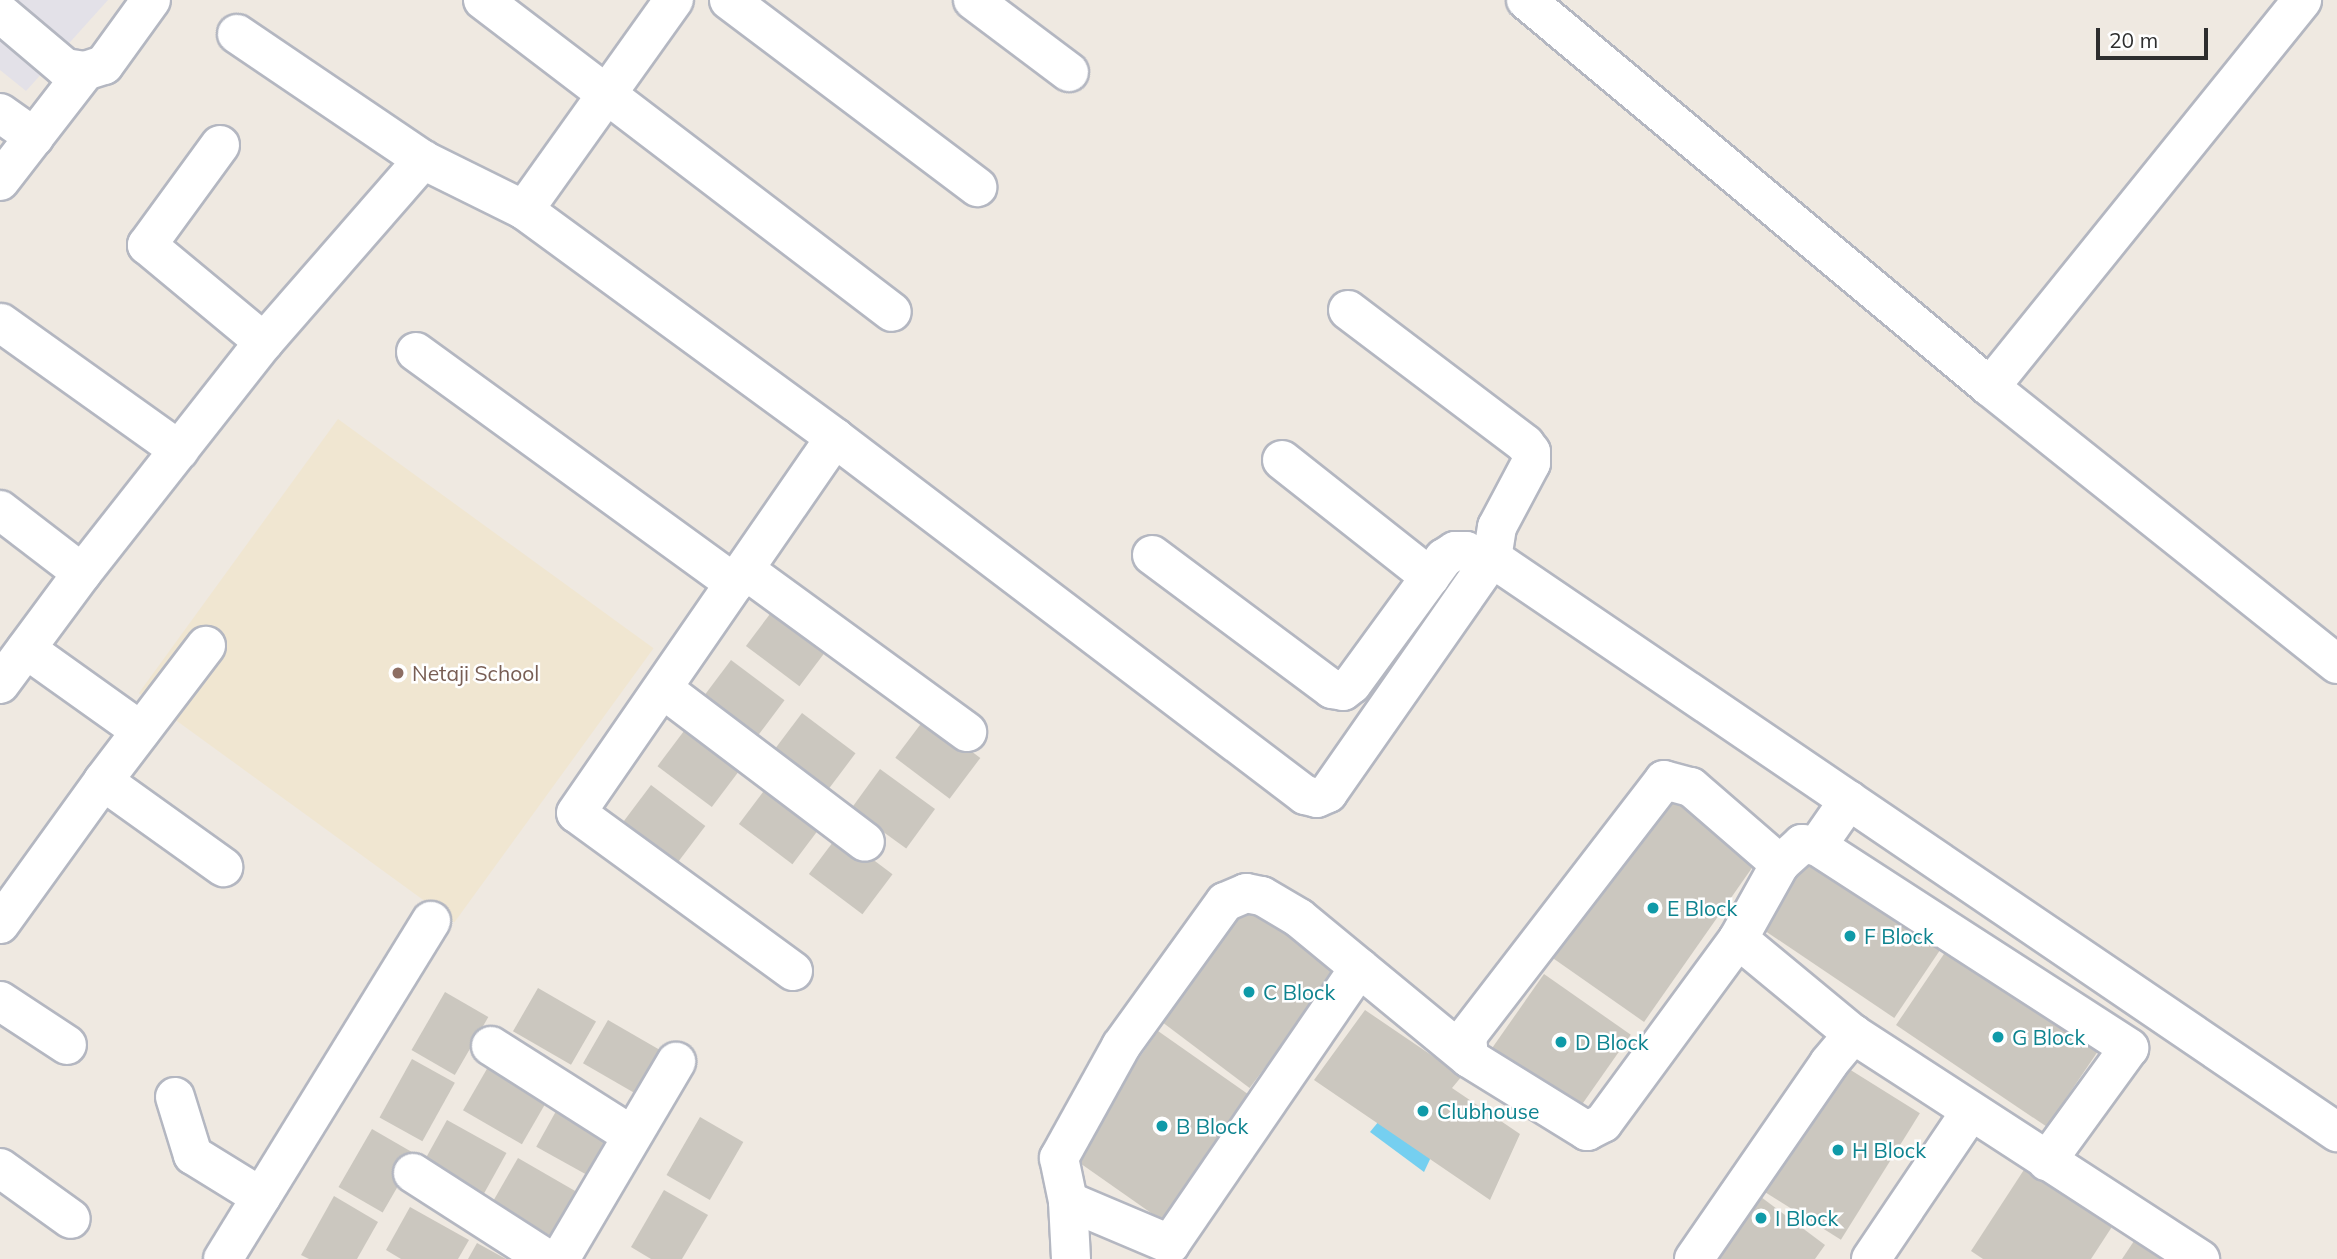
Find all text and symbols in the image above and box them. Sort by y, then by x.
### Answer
scale bar [2099,14,2211,58]
text: 20 m [2109,27,2158,53]
place label: Netaji School [412,660,539,686]
marker: Netaji School [390,665,406,681]
place label: E Block [1667,895,1737,921]
marker: E Block [1645,900,1661,916]
place label: F Block [1864,923,1934,949]
marker: F Block [1842,928,1858,944]
place label: C Block [1263,979,1335,1005]
marker: C Block [1241,984,1257,1000]
place label: G Block [2012,1024,2085,1050]
place label: D Block [1575,1029,1649,1055]
marker: G Block [1990,1029,2006,1045]
marker: D Block [1553,1034,1569,1050]
place label: Clubhouse [1437,1098,1539,1124]
marker: Clubhouse [1415,1103,1431,1119]
place label: B Block [1176,1113,1248,1139]
marker: B Block [1154,1118,1170,1134]
place label: H Block [1852,1137,1926,1163]
marker: H Block [1830,1142,1846,1158]
place label: I Block [1775,1205,1838,1231]
marker: I Block [1753,1210,1769,1226]

